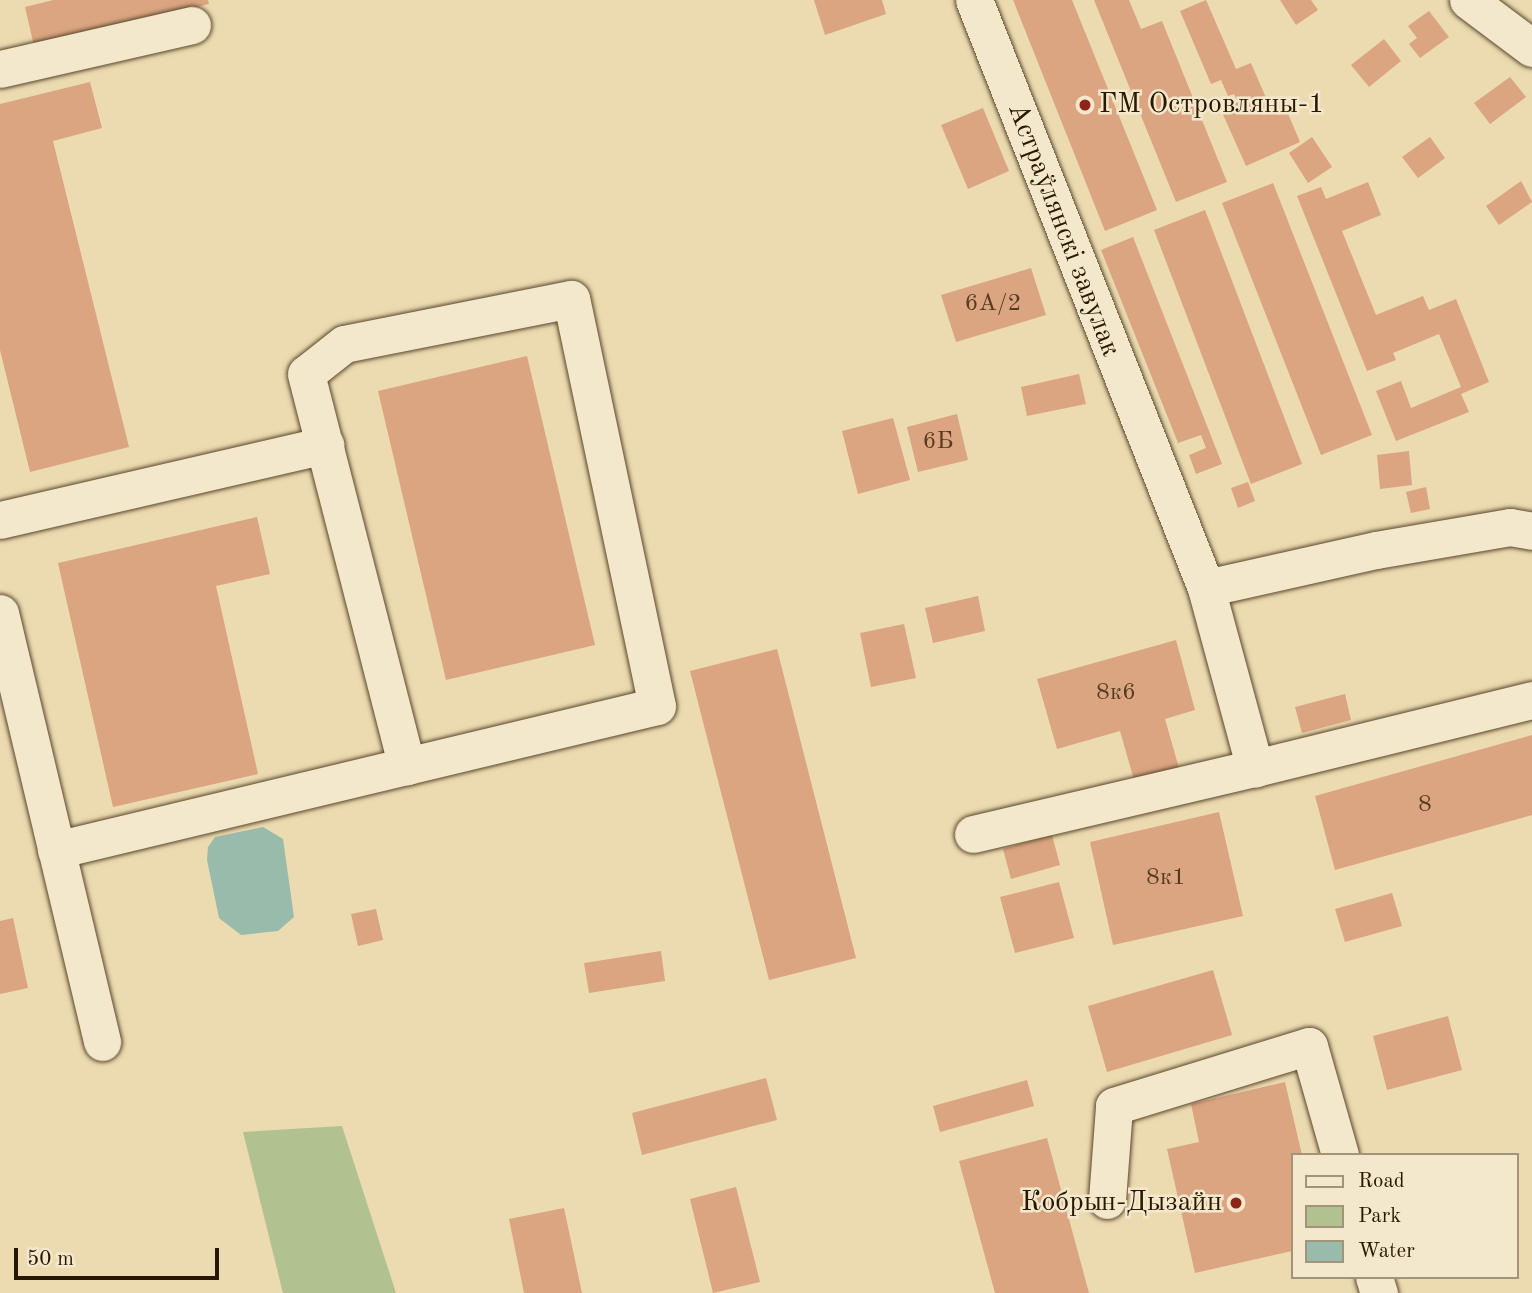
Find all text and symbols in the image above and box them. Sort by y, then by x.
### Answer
place label: ГМ Островляны-1 [1099,88,1324,122]
marker: ГМ Островляны-1 [1077,97,1093,113]
street label: Астраўлянскі завулак [999,99,1127,361]
house number: 6А/2 [965,291,1021,319]
house number: 6Б [923,429,953,457]
house number: 8к6 [1096,680,1136,708]
house number: 8 [1418,792,1432,820]
house number: 8к1 [1146,865,1186,893]
legend [1290,1153,1518,1279]
text: Road [1358,1171,1405,1192]
place label: Кобрын-Дызайн [1021,1186,1222,1220]
marker: Кобрын-Дызайн [1228,1195,1244,1211]
text: Park [1358,1206,1401,1227]
scale bar [18,1234,222,1278]
text: Water [1358,1241,1415,1262]
text: 50 m [27,1249,74,1270]

